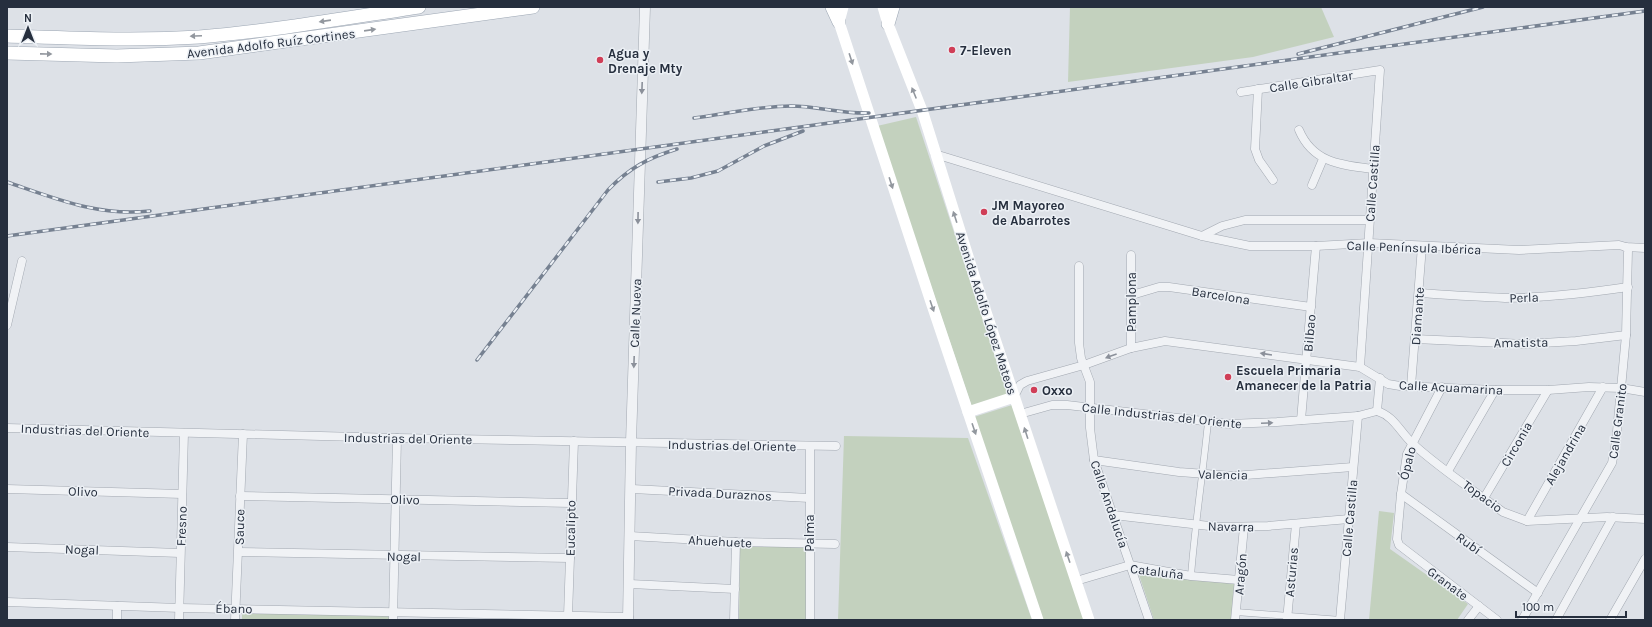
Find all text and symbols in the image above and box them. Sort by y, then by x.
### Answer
north arrow [8,8,48,48]
text: N [24,12,32,25]
one-way arrow [319,18,331,24]
street label: Avenida Adolfo Ruíz Cortines [186,26,356,61]
one-way arrow [364,27,376,33]
one-way arrow [190,33,202,40]
place label: 7-Eleven [960,43,1012,58]
marker: 7-Eleven [947,45,957,55]
place label: Agua y Drenaje Mty [608,46,683,76]
one-way arrow [40,51,52,58]
one-way arrow [848,54,854,66]
marker: Agua y Drenaje Mty [595,55,605,65]
street label: Calle Gibraltar [1268,67,1354,95]
one-way arrow [638,82,645,94]
one-way arrow [911,87,917,99]
street label: Calle Castilla [1362,144,1383,222]
one-way arrow [888,177,894,189]
place label: JM Mayoreo de Abarrotes [992,198,1070,228]
marker: JM Mayoreo de Abarrotes [979,207,989,217]
one-way arrow [952,211,958,223]
one-way arrow [635,212,641,225]
street label: Avenida Adolfo López Mateos [953,230,1020,397]
street label: Calle Península Ibérica [1346,238,1482,257]
street label: Pamplona [1124,272,1139,332]
street label: Calle Nueva [627,278,644,348]
street label: Barcelona [1191,283,1251,308]
street label: Diamante [1408,286,1427,346]
street label: Perla [1509,289,1539,306]
one-way arrow [929,301,935,313]
street label: Bilbao [1300,314,1319,352]
street label: Amatista [1494,335,1548,350]
one-way arrow [1260,351,1272,357]
one-way arrow [1104,353,1116,359]
one-way arrow [631,356,637,369]
place label: Escuela Primaria Amanecer de la Patria [1236,363,1372,393]
marker: Escuela Primaria Amanecer de la Patria [1223,372,1233,382]
street label: Calle Acuamarina [1399,377,1503,398]
street label: Calle Granito [1605,382,1630,460]
place label: Oxxo [1042,383,1073,398]
marker: Oxxo [1029,385,1039,395]
street label: Calle Industrias del Oriente [1081,400,1243,431]
one-way arrow [1261,419,1273,426]
street label: Circonia [1498,419,1535,469]
street label: Industrias del Oriente [20,421,150,440]
street label: Alejandrina [1542,421,1589,488]
one-way arrow [971,424,977,436]
one-way arrow [1023,427,1029,439]
street label: Industrias del Oriente [344,430,473,447]
street label: Industrias del Oriente [668,437,797,454]
street label: Ópalo [1395,445,1419,481]
street label: Calle Andalucía [1088,458,1132,550]
street label: Valencia [1198,467,1248,482]
street label: Topacio [1460,477,1505,516]
street label: Calle Castilla [1339,479,1360,557]
street label: Olivo [68,483,98,500]
street label: Privada Duraznos [668,483,772,504]
street label: Olivo [390,492,420,507]
street label: Eucalipto [563,500,578,556]
street label: Fresno [173,506,190,546]
street label: Sauce [232,508,247,545]
street label: Palma [802,514,817,552]
street label: Navarra [1208,519,1254,534]
street label: Rubí [1453,529,1484,558]
street label: Ahuehuete [688,532,753,551]
street label: Nogal [65,541,99,558]
street label: Asturias [1282,547,1301,597]
street label: Nogal [387,549,421,564]
one-way arrow [1065,550,1071,562]
street label: Aragón [1231,553,1250,595]
street label: Cataluña [1129,561,1184,582]
street label: Granate [1424,564,1471,603]
scale bar [1516,593,1626,619]
street label: Ébano [215,599,253,616]
text: 100 m [1522,600,1554,614]

